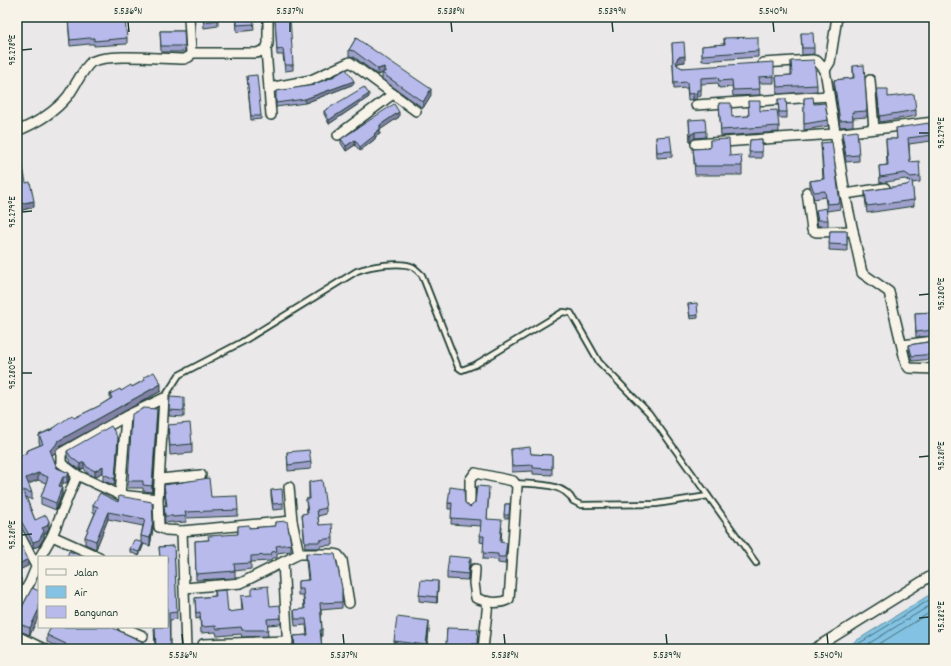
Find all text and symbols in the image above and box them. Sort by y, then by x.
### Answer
text: 5.536°N [114,5,142,19]
text: 5.537°N [276,5,304,19]
text: 5.538°N [437,5,465,19]
text: 5.539°N [598,5,626,19]
text: 5.540°N [759,5,787,19]
text: 95.278°E [6,34,20,65]
text: 95.279°E [935,117,949,149]
text: 95.279°E [6,196,20,228]
text: 95.280°E [935,277,949,310]
text: 95.280°E [6,356,20,389]
text: 95.281°E [935,441,949,471]
text: 95.281°E [6,520,20,550]
legend [38,556,168,628]
text: Jalan [74,565,98,582]
text: Air [74,585,88,602]
text: 95.282°E [935,601,949,633]
text: Bangunan [74,605,118,622]
text: 5.536°N [169,649,197,663]
text: 5.537°N [330,649,358,663]
text: 5.538°N [491,649,519,663]
text: 5.539°N [653,649,681,663]
text: 5.540°N [814,649,842,663]

